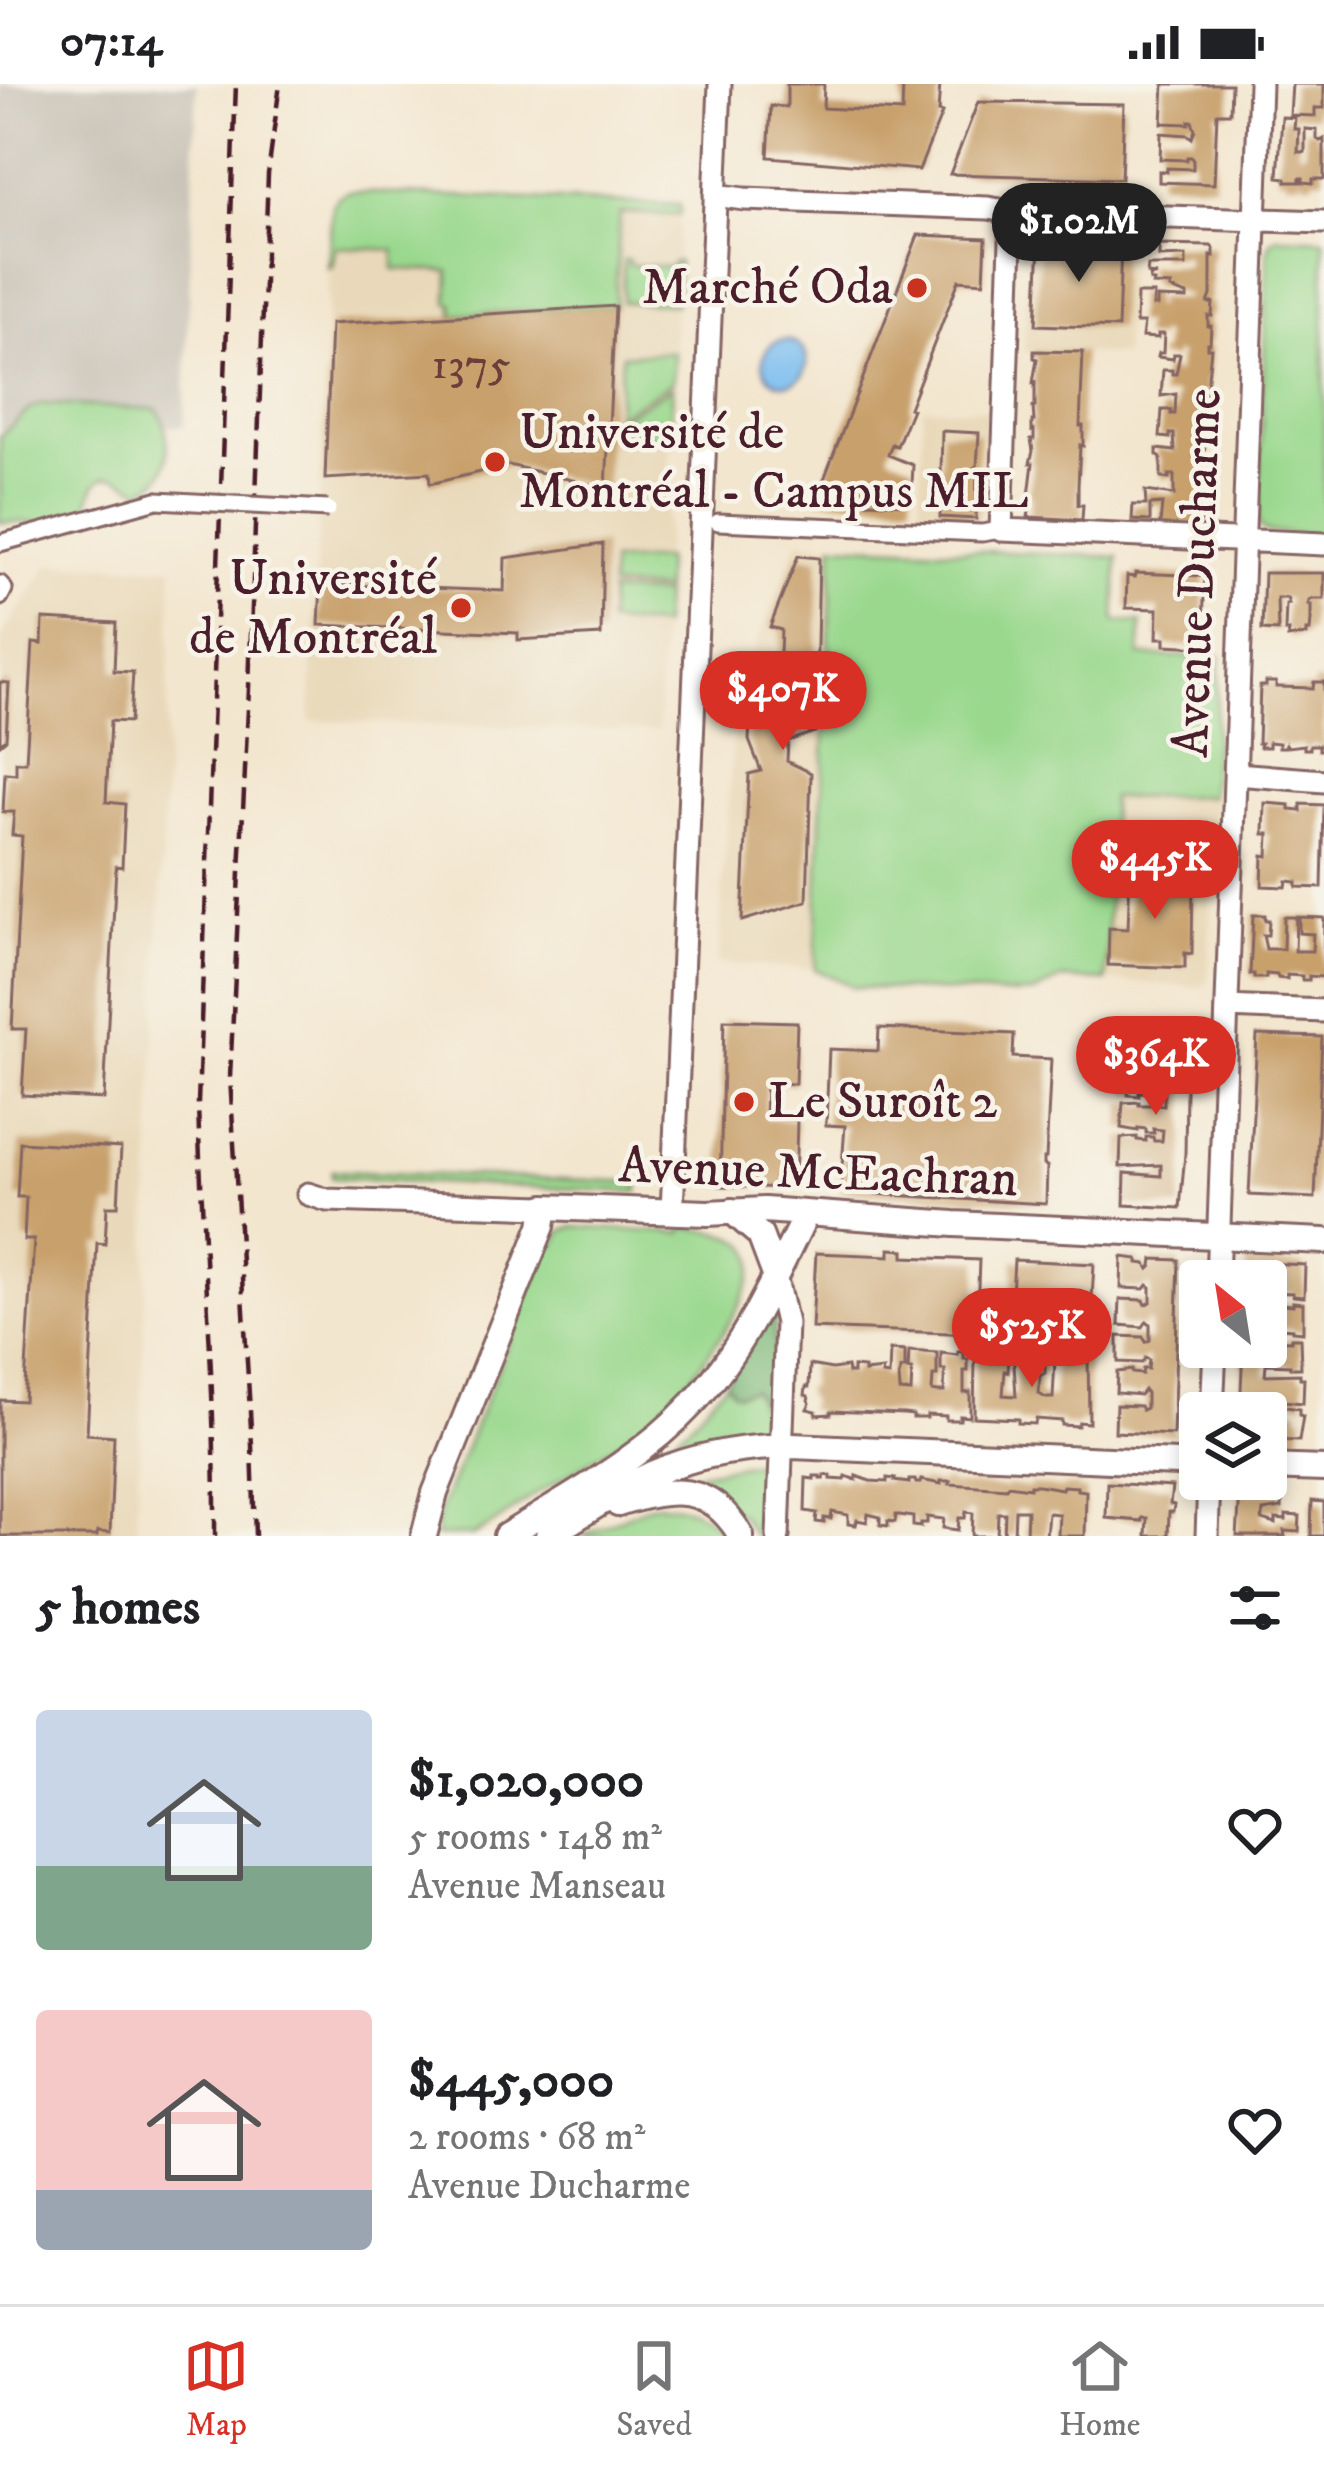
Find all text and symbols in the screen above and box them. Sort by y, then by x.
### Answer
text: 07:14 [60,14,162,70]
pin: $1.02M [981,183,1177,285]
text: $1.02M [1019,197,1139,246]
place label: Marché Oda [642,256,893,320]
marker: Marché Oda [904,275,930,301]
house number: 1375 [431,337,511,393]
street label: Avenue Ducharme [1160,387,1236,759]
place label: Université de Montréal - Campus MIL [519,401,1029,524]
marker: Université de Montréal - Campus MIL [482,449,508,475]
place label: Université de Montréal [189,547,438,670]
marker: Université de Montréal [448,595,474,621]
pin: $407K [699,651,867,753]
text: $407K [727,665,839,714]
pin: $445K [1071,820,1239,922]
text: $445K [1099,834,1211,883]
pin: $364K [1072,1016,1240,1118]
text: $364K [1103,1030,1209,1079]
place label: Le Suroît 2 [768,1070,997,1134]
marker: Le Suroît 2 [731,1089,757,1115]
street label: Avenue McEachran [617,1134,1019,1212]
north arrow [1179,1260,1287,1368]
map controls [1179,1260,1287,1500]
pin: $525K [948,1288,1116,1390]
text: $525K [979,1302,1085,1351]
button: layers [1179,1392,1287,1500]
icon: filters [1222,1575,1288,1641]
text: 5 homes [36,1576,200,1640]
text: $1,020,000 [408,1749,644,1813]
icon: home [132,1758,276,1902]
icon: heart [1222,1797,1288,1863]
text: 5 rooms · 148 m² [408,1813,662,1862]
text: Avenue Manseau [408,1862,666,1911]
text: $445,000 [408,2049,614,2113]
icon: home [132,2058,276,2202]
icon: heart [1222,2097,1288,2163]
text: 2 rooms · 68 m² [408,2113,645,2162]
text: Avenue Ducharme [408,2162,690,2211]
tab: Map [183,2333,249,2446]
tab: Saved [616,2333,692,2446]
tab: Home [1059,2333,1141,2446]

